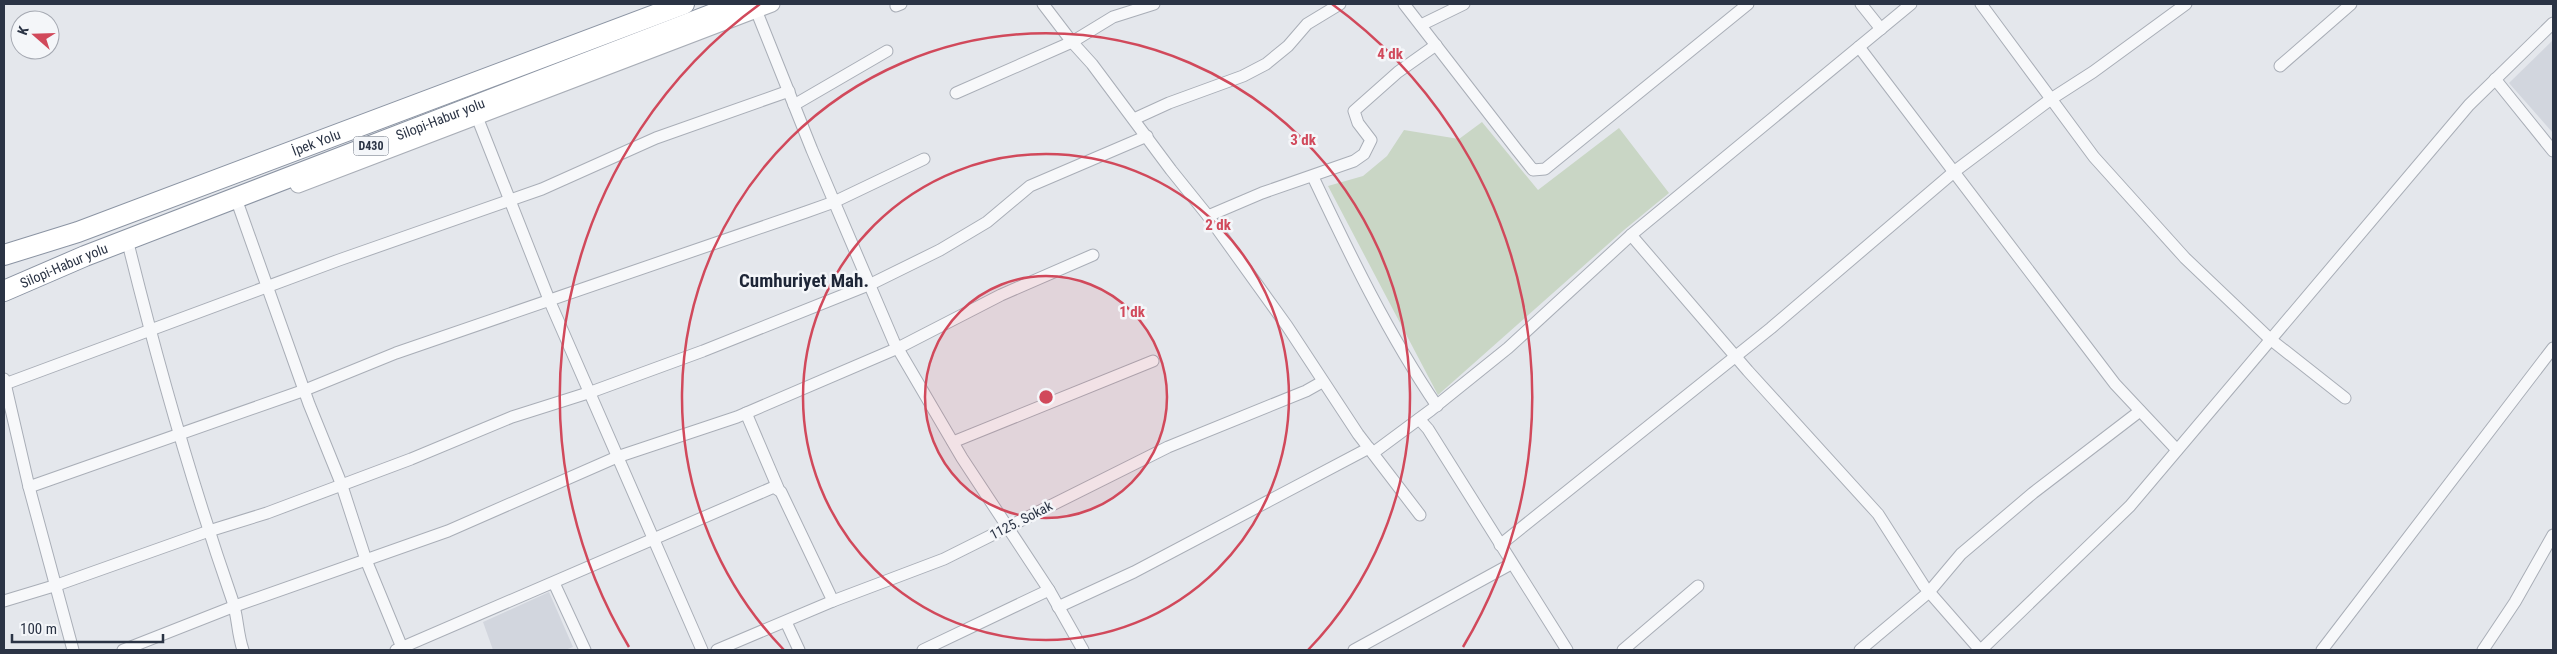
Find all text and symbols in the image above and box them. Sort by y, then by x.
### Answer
north arrow [10,10,60,60]
text: K [14,24,32,37]
text: 4 dk [1377,45,1404,63]
street label: Silopi-Habur yolu [394,95,487,143]
street label: İpek Yolu [290,126,343,159]
text: 3 dk [1290,131,1317,149]
road number: D430 [354,136,388,156]
text: 2 dk [1205,216,1232,234]
street label: Silopi-Habur yolu [17,240,110,291]
district label: Cumhuriyet Mah. [739,269,869,292]
text: 1 dk [1119,303,1146,321]
centre of rings [1037,388,1055,406]
street label: 1125. Sokak [987,497,1056,543]
scale bar [12,612,164,644]
text: 100 m [20,620,57,638]

